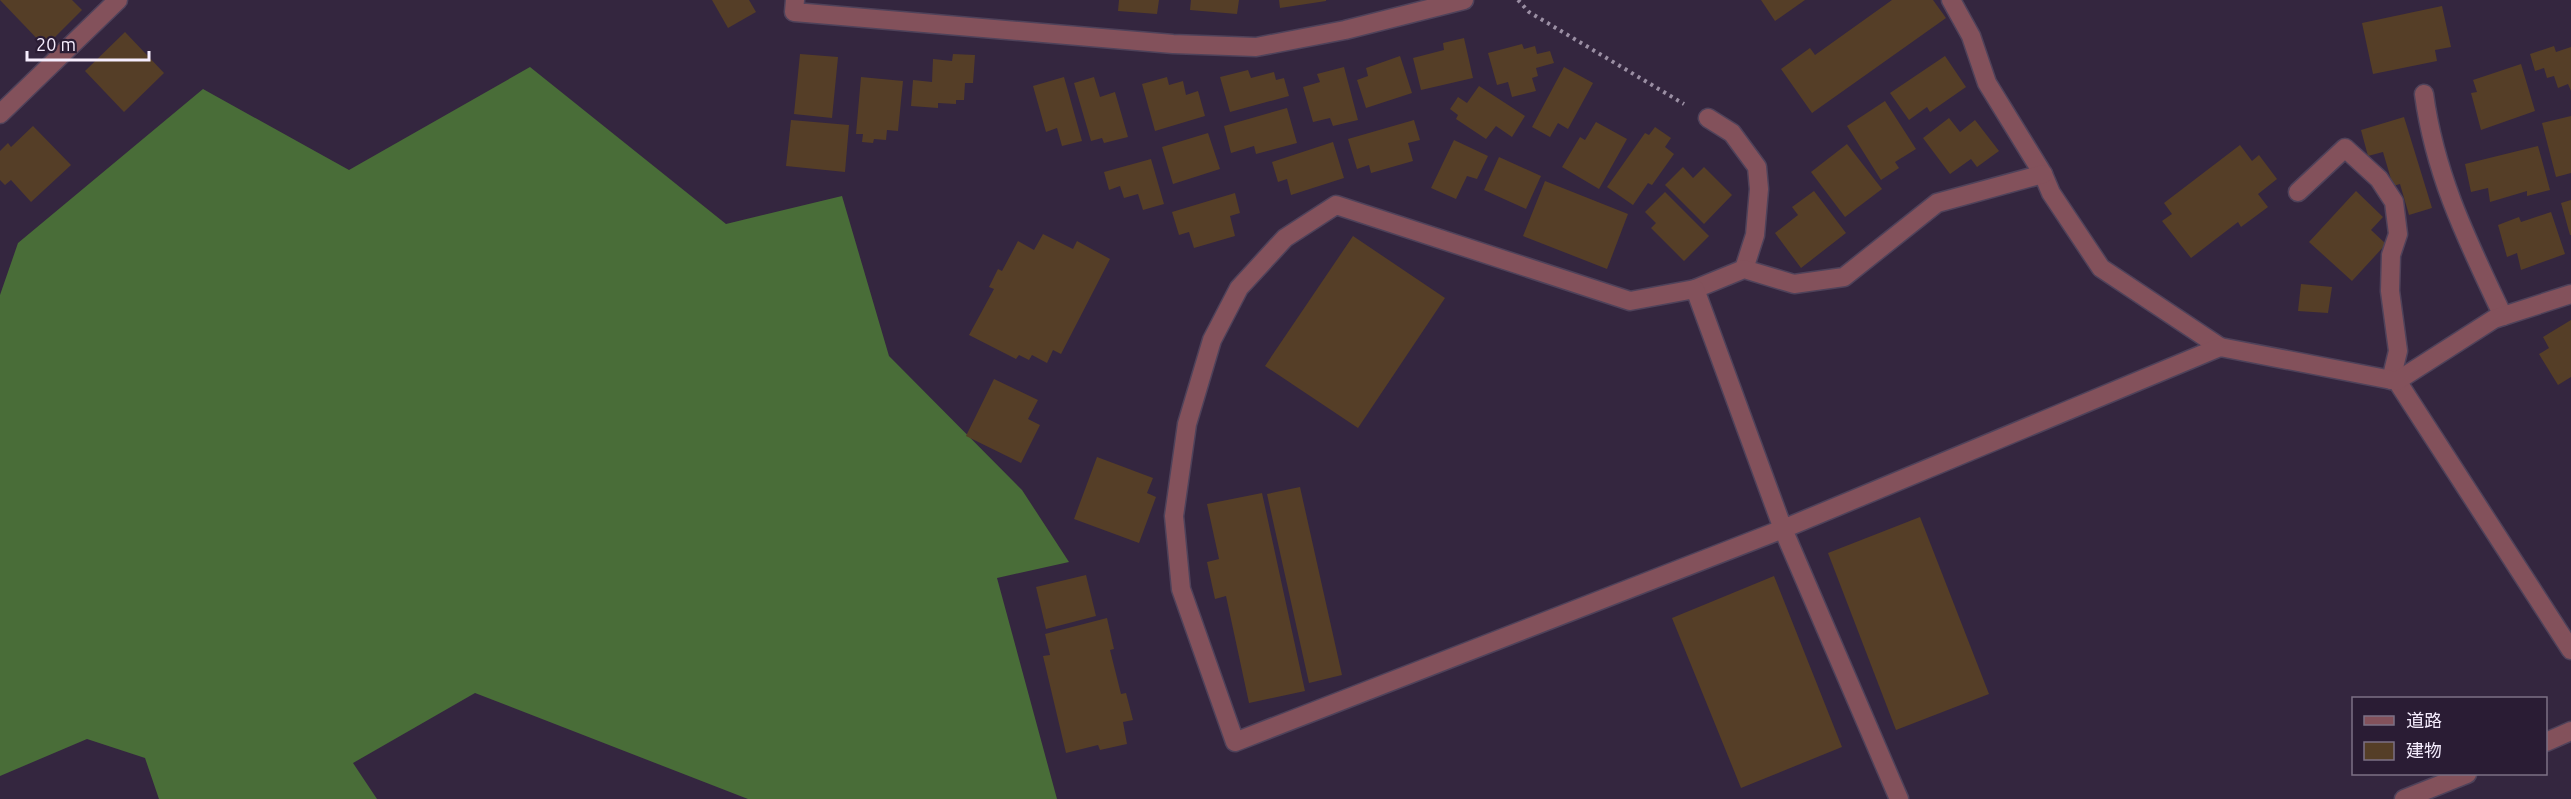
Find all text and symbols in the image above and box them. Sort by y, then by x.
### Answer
scale bar [27,24,148,62]
text: 20 m [36,34,76,54]
legend [2352,697,2547,775]
text: 道路 [2406,710,2442,730]
text: 建物 [2406,740,2442,760]

